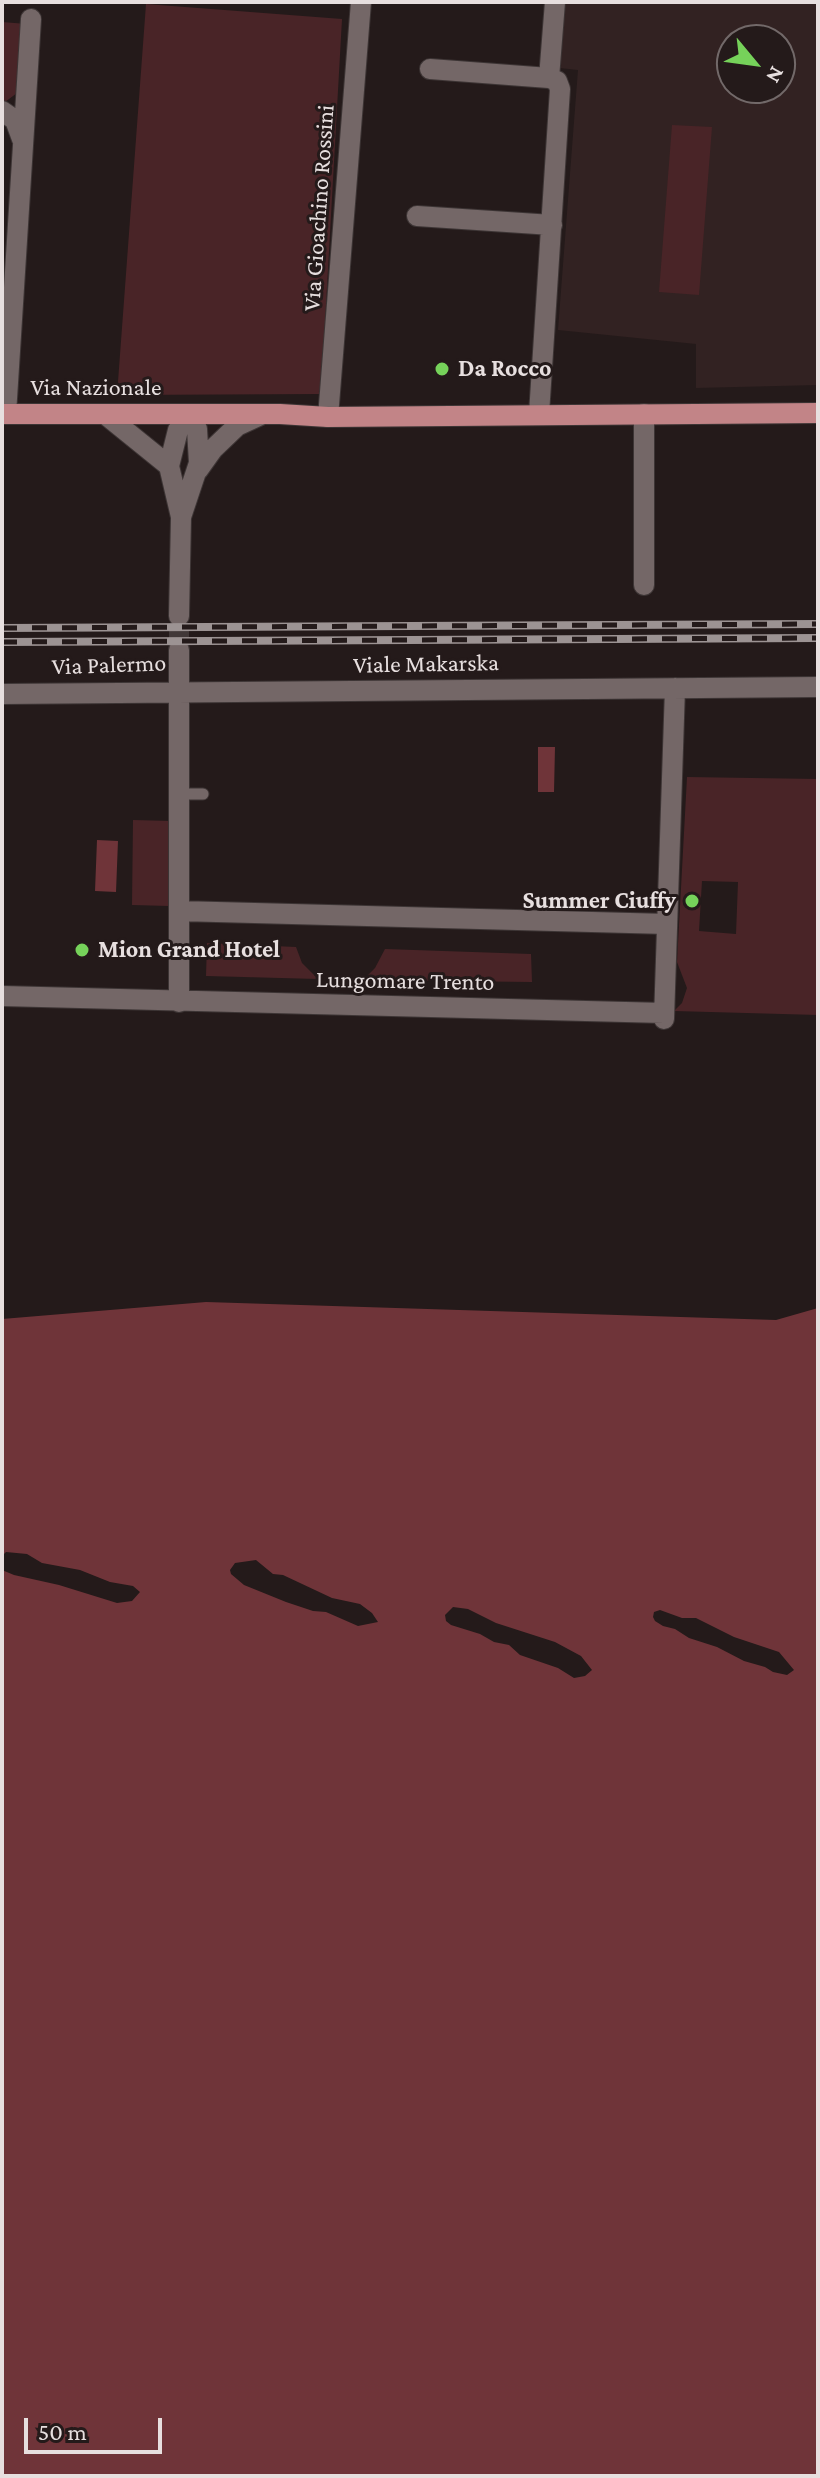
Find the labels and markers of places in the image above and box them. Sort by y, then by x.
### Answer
place label: Da Rocco [458,355,551,383]
marker: Da Rocco [433,360,451,378]
place label: Summer Ciuffy [523,887,676,915]
marker: Summer Ciuffy [683,892,701,910]
place label: Mion Grand Hotel [98,936,280,964]
marker: Mion Grand Hotel [73,941,91,959]

